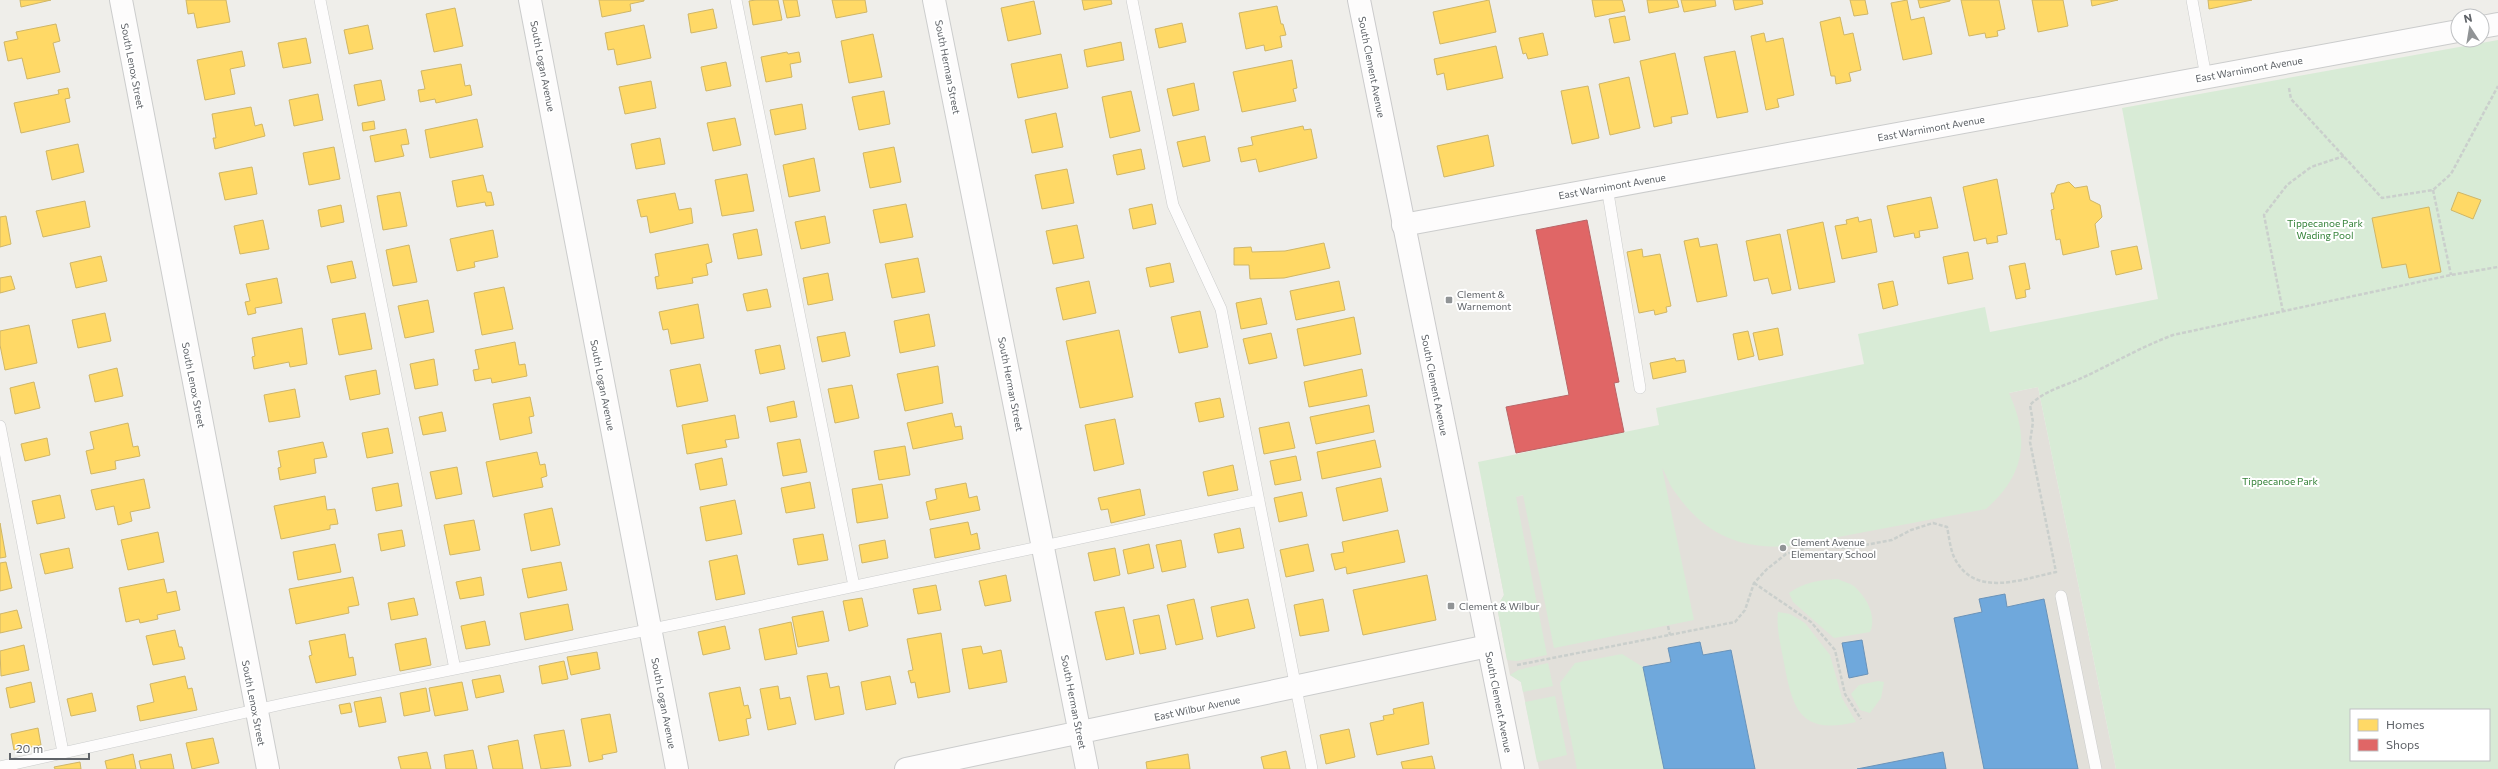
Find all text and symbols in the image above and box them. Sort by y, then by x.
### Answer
north arrow [2450,8,2490,48]
text: N [2462,11,2473,25]
street label: South Clement Avenue [1356,15,1388,119]
street label: South Logan Avenue [528,19,558,113]
street label: South Herman Street [933,19,963,115]
street label: South Lenox Street [119,22,147,110]
street label: East Warnimont Avenue [2194,54,2304,84]
street label: East Warnimont Avenue [1876,113,1986,143]
street label: East Warnimont Avenue [1557,171,1667,201]
park label: Tippecanoe Park Wading Pool [2287,217,2364,241]
place label: Clement & Warnemont [1457,288,1511,312]
marker: Clement & Warnemont [1444,295,1454,305]
street label: South Clement Avenue [1419,333,1451,437]
street label: South Herman Street [996,336,1026,432]
street label: South Logan Avenue [588,338,618,432]
street label: South Lenox Street [180,341,208,429]
park label: Tippecanoe Park [2242,475,2319,487]
place label: Clement Avenue Elementary School [1791,536,1876,560]
marker: Clement Avenue Elementary School [1778,543,1788,553]
place label: Clement & Wilbur [1459,600,1539,612]
marker: Clement & Wilbur [1446,601,1456,611]
street label: South Clement Avenue [1483,650,1515,754]
street label: South Herman Street [1059,654,1089,750]
street label: South Logan Avenue [649,656,679,750]
street label: South Lenox Street [240,659,268,747]
street label: East Wilbur Avenue [1153,693,1241,723]
legend [2350,709,2490,761]
text: Homes [2386,717,2424,731]
scale bar [10,735,89,761]
text: Shops [2386,737,2420,751]
text: 20 m [16,741,43,755]

